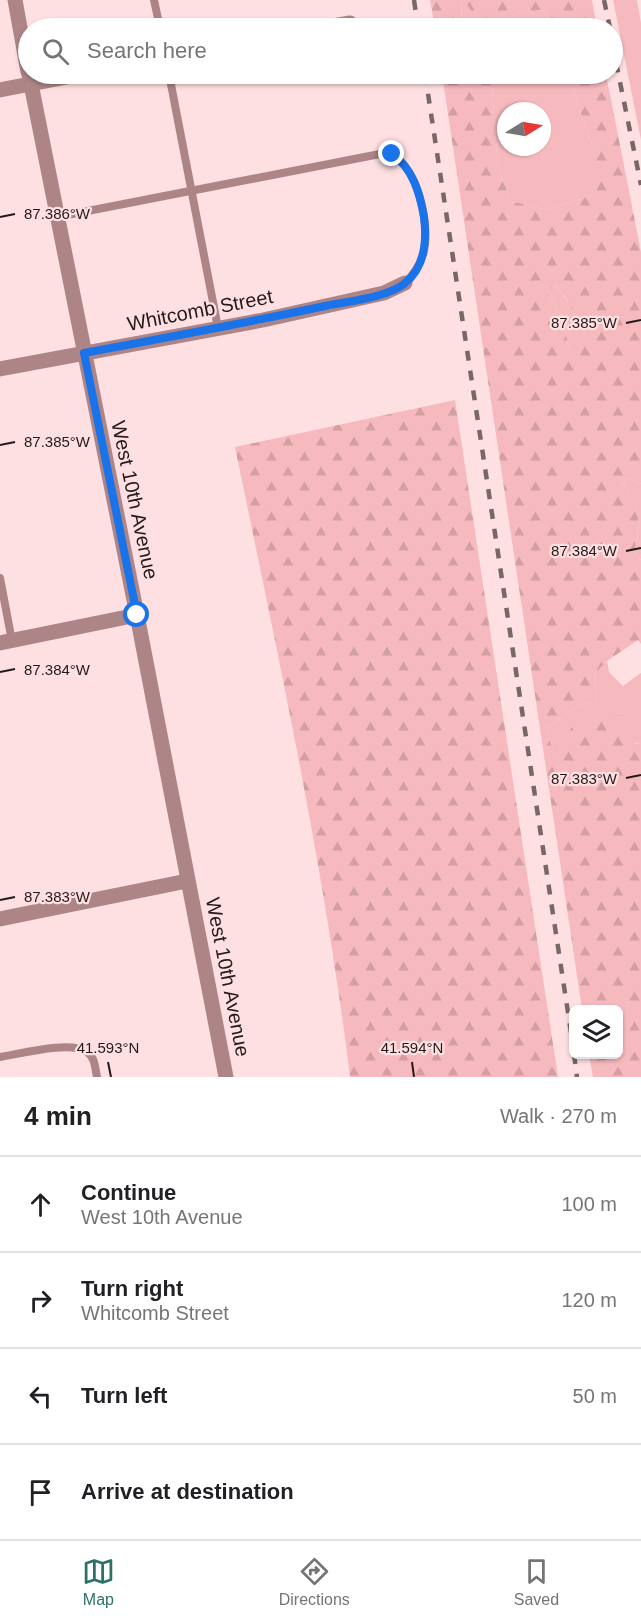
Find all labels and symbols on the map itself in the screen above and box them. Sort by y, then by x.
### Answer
north arrow [497,102,551,156]
route end [378,140,404,166]
text: 87.386°W [24,205,91,222]
street label: Whitcomb Street [125,285,275,335]
text: 87.385°W [551,314,618,331]
street label: West 10th Avenue [107,419,163,581]
text: 87.385°W [24,433,91,450]
text: 87.384°W [551,542,618,559]
route start [123,601,149,627]
text: 87.384°W [24,661,91,678]
text: 87.383°W [551,770,618,787]
text: 87.383°W [24,888,91,905]
street label: West 10th Avenue [202,896,254,1058]
text: 41.593°N [77,1039,139,1056]
text: 41.594°N [381,1039,443,1056]

